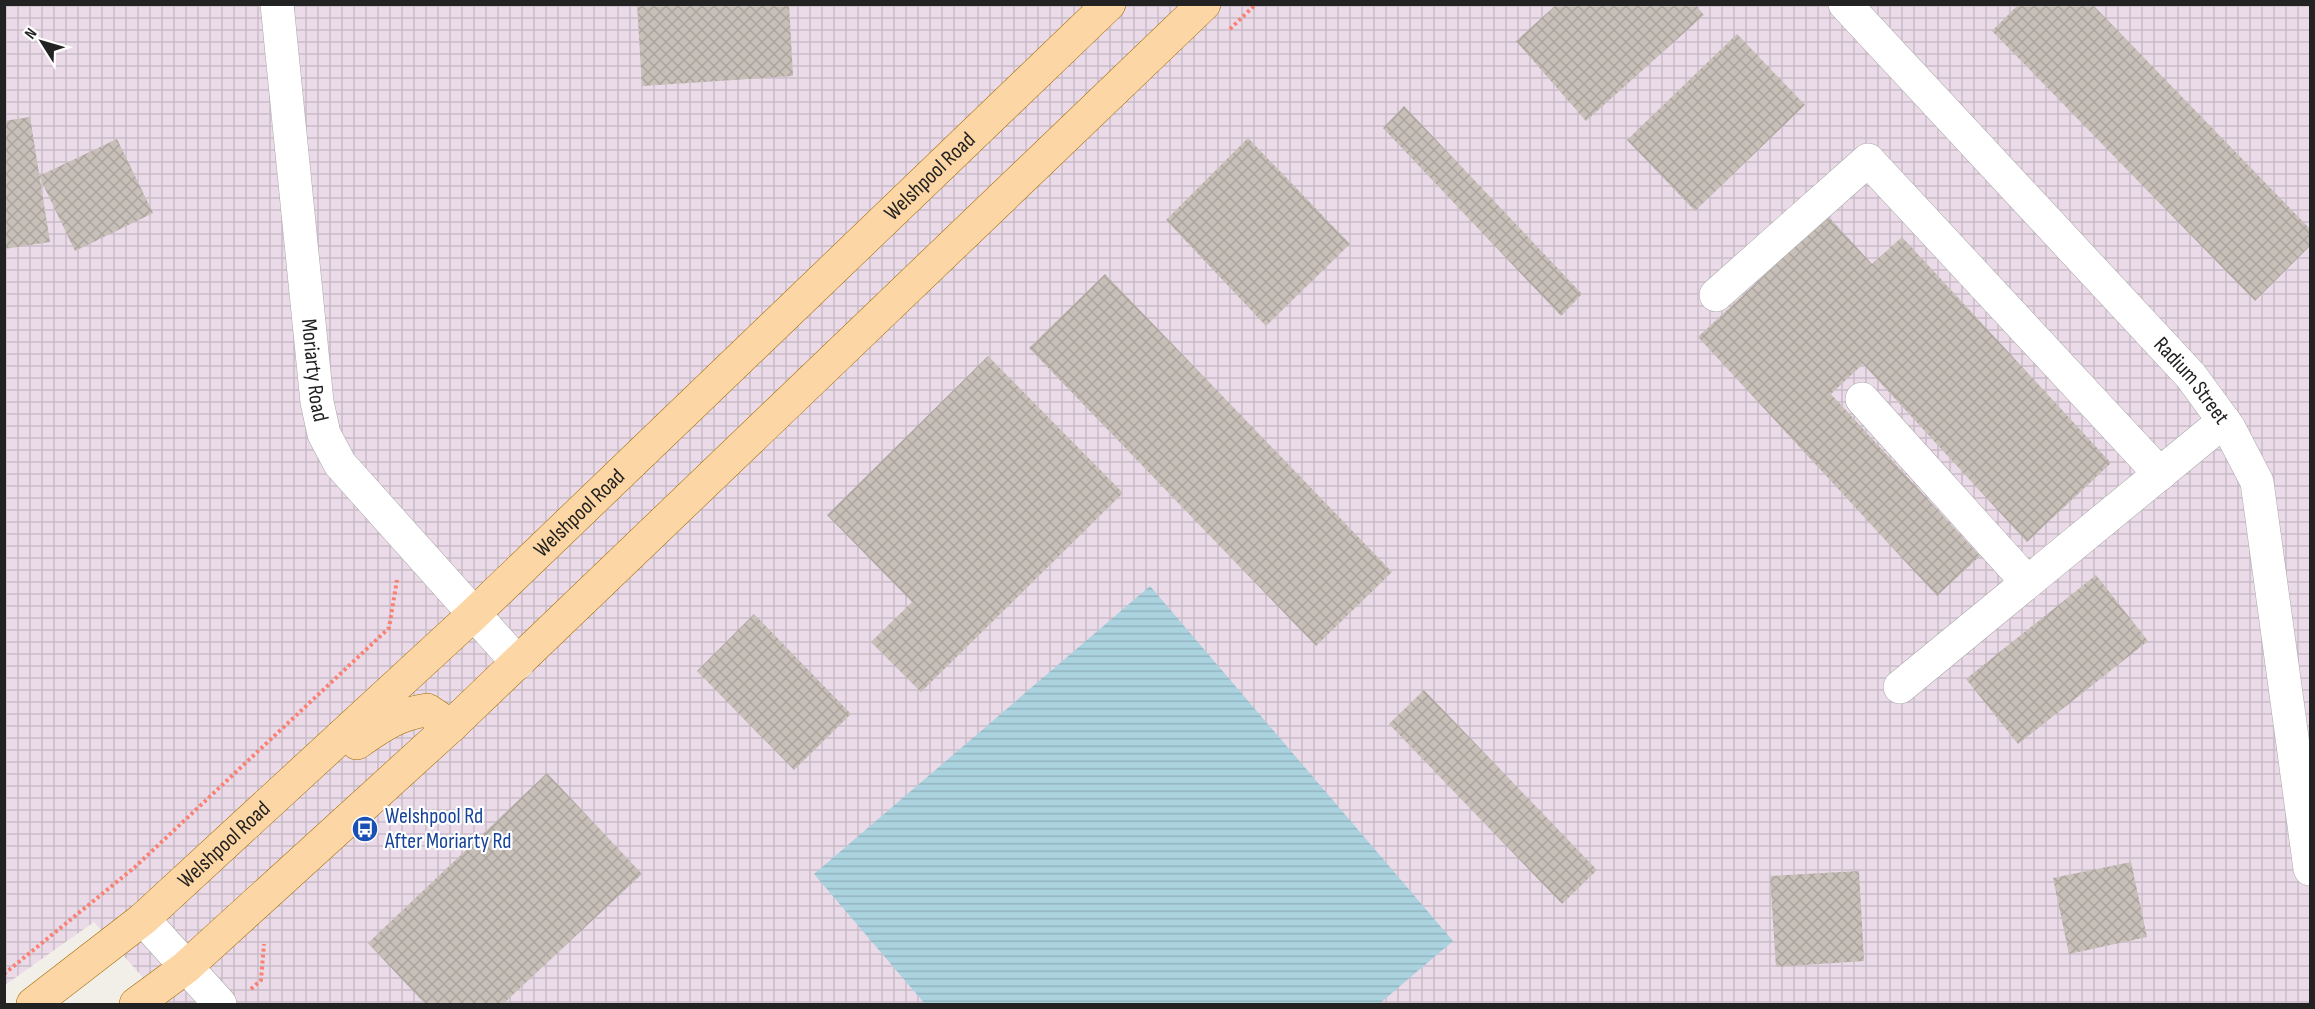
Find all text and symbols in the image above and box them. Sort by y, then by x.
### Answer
north arrow [12,12,72,72]
text: N [21,25,41,43]
street label: Welshpool Road [879,126,981,226]
street label: Moriarty Road [295,317,334,424]
street label: Radium Street [2148,331,2235,430]
street label: Welshpool Road [528,463,630,563]
street label: Welshpool Road [172,795,276,894]
place label: Welshpool Rd After Moriarty Rd [384,803,511,855]
bus stop icon: Welshpool Rd After Moriarty Rd [350,814,380,844]

